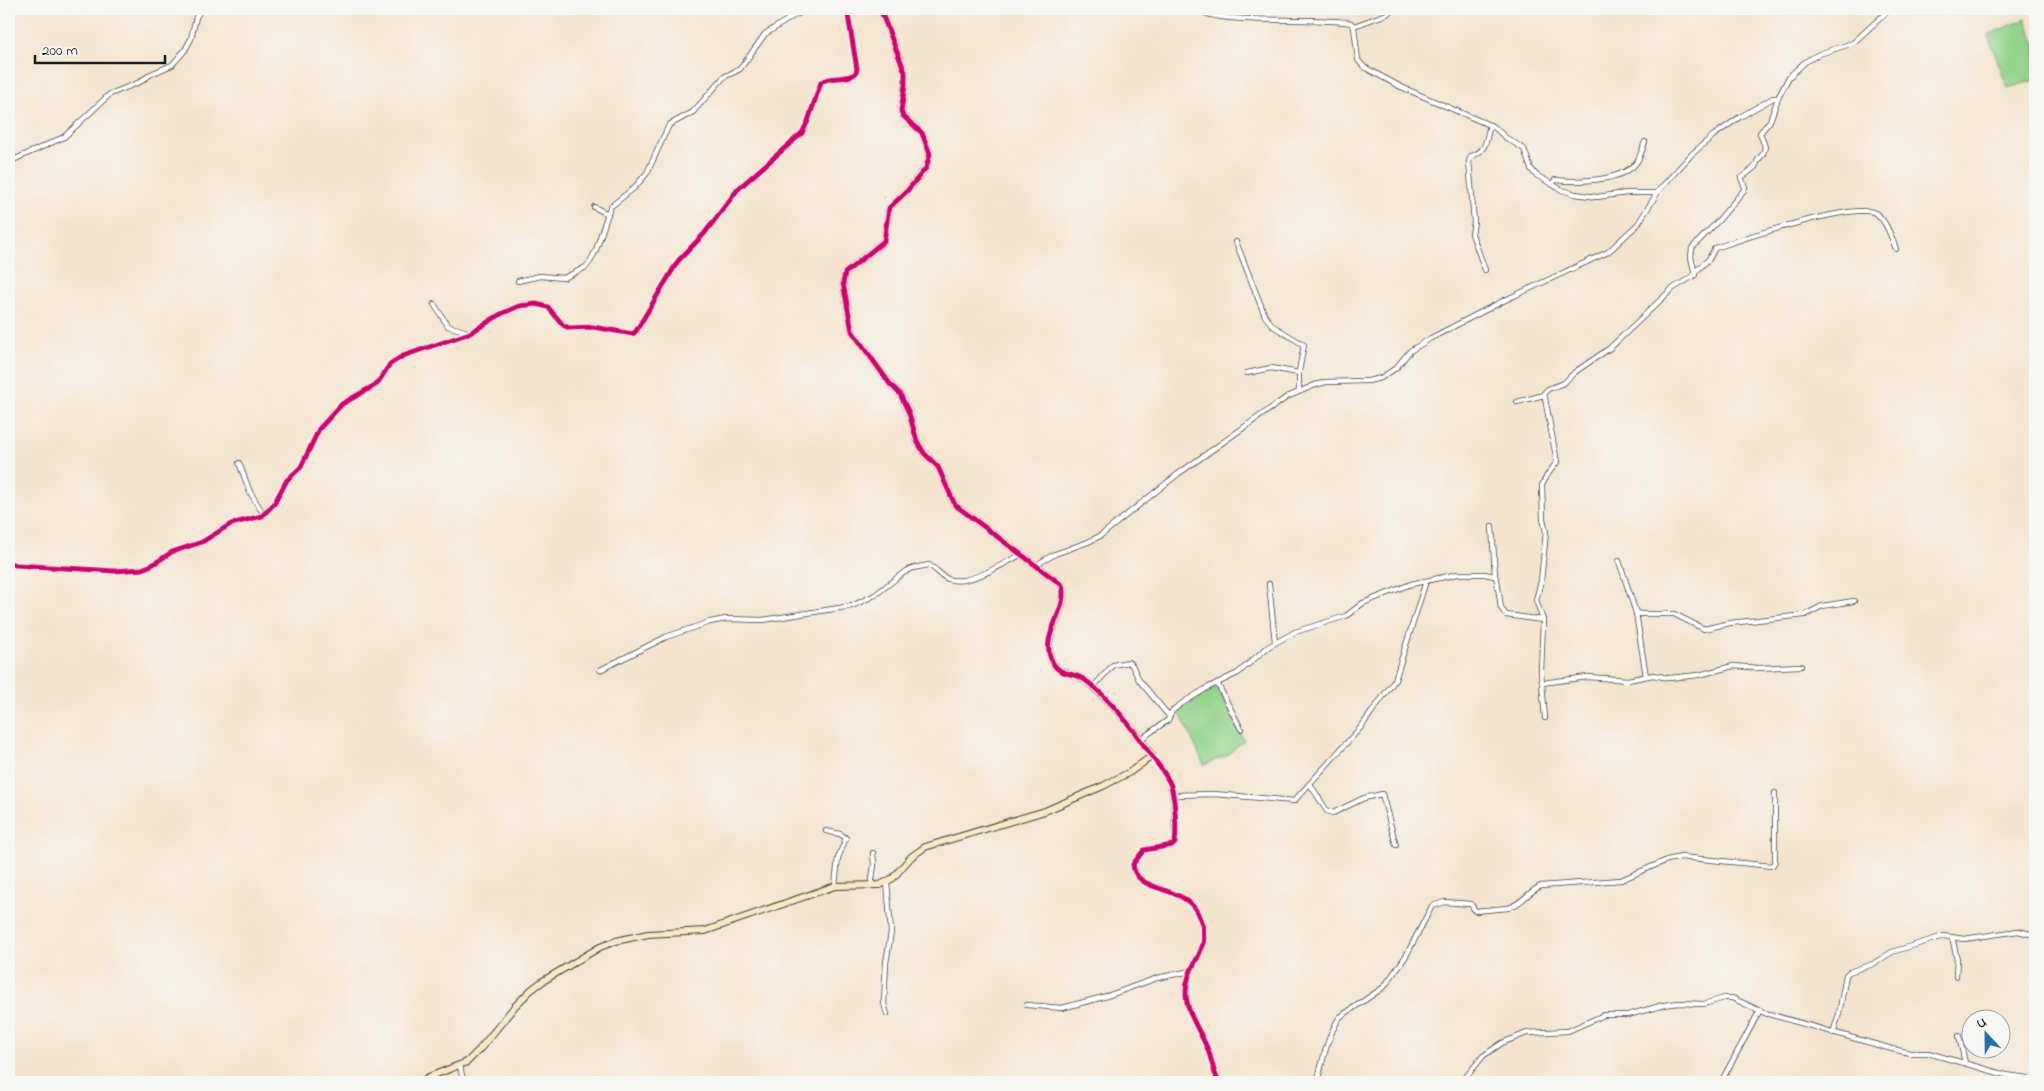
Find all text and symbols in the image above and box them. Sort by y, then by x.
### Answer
scale bar [35,32,165,64]
text: 200 m [42,40,78,62]
north arrow [1962,1008,2012,1058]
text: U [1974,1012,1990,1035]

